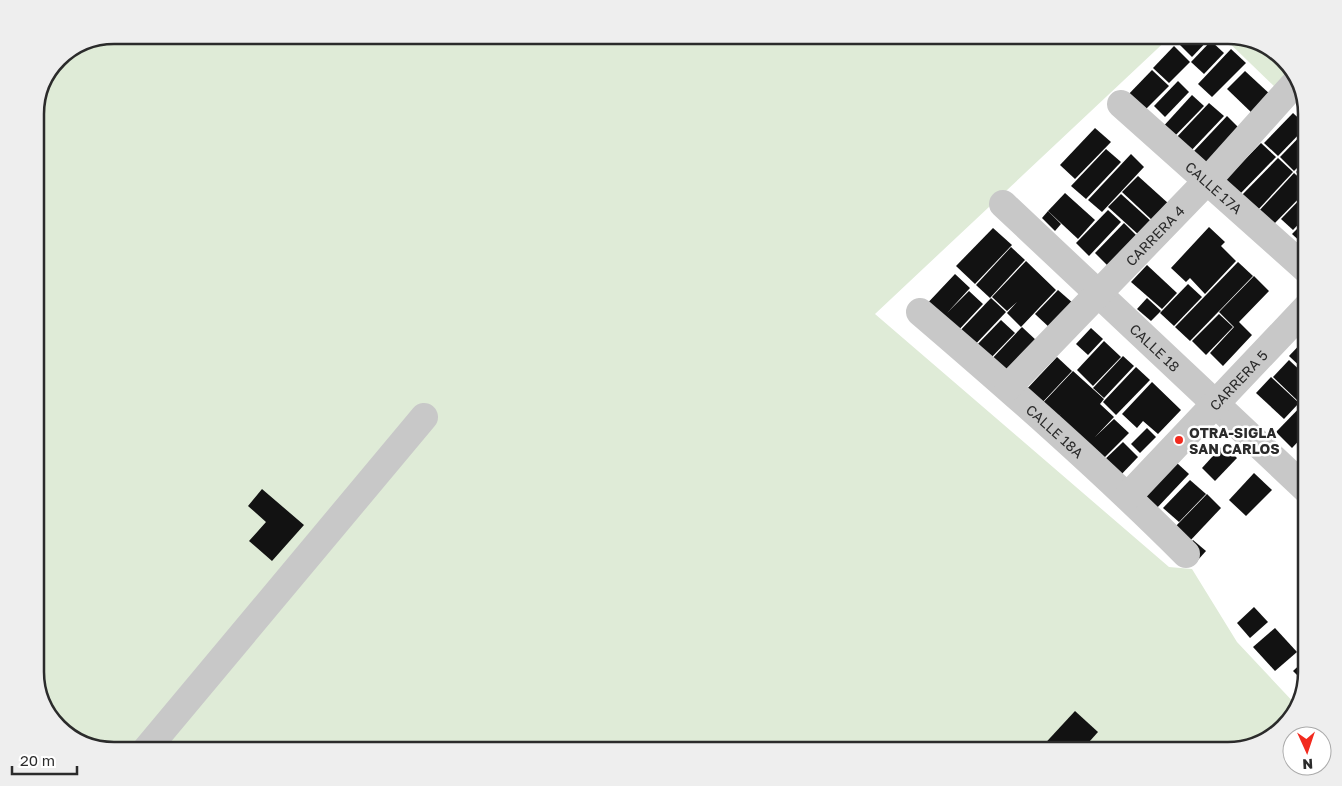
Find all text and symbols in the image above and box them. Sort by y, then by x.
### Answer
street label: CALLE 17A [1182,157,1247,217]
street label: CARRERA 4 [1122,202,1188,269]
street label: CALLE 18 [1127,320,1184,375]
street label: CARRERA 5 [1205,346,1271,414]
street label: CALLE 18A [1023,400,1088,461]
place label: OTRA-SIGLA SAN CARLOS [1189,424,1280,457]
marker: OTRA-SIGLA SAN CARLOS [1173,434,1185,446]
north arrow [1282,726,1332,776]
scale bar [12,744,78,776]
text: 20 m [20,751,55,769]
text: N [1302,756,1313,773]

